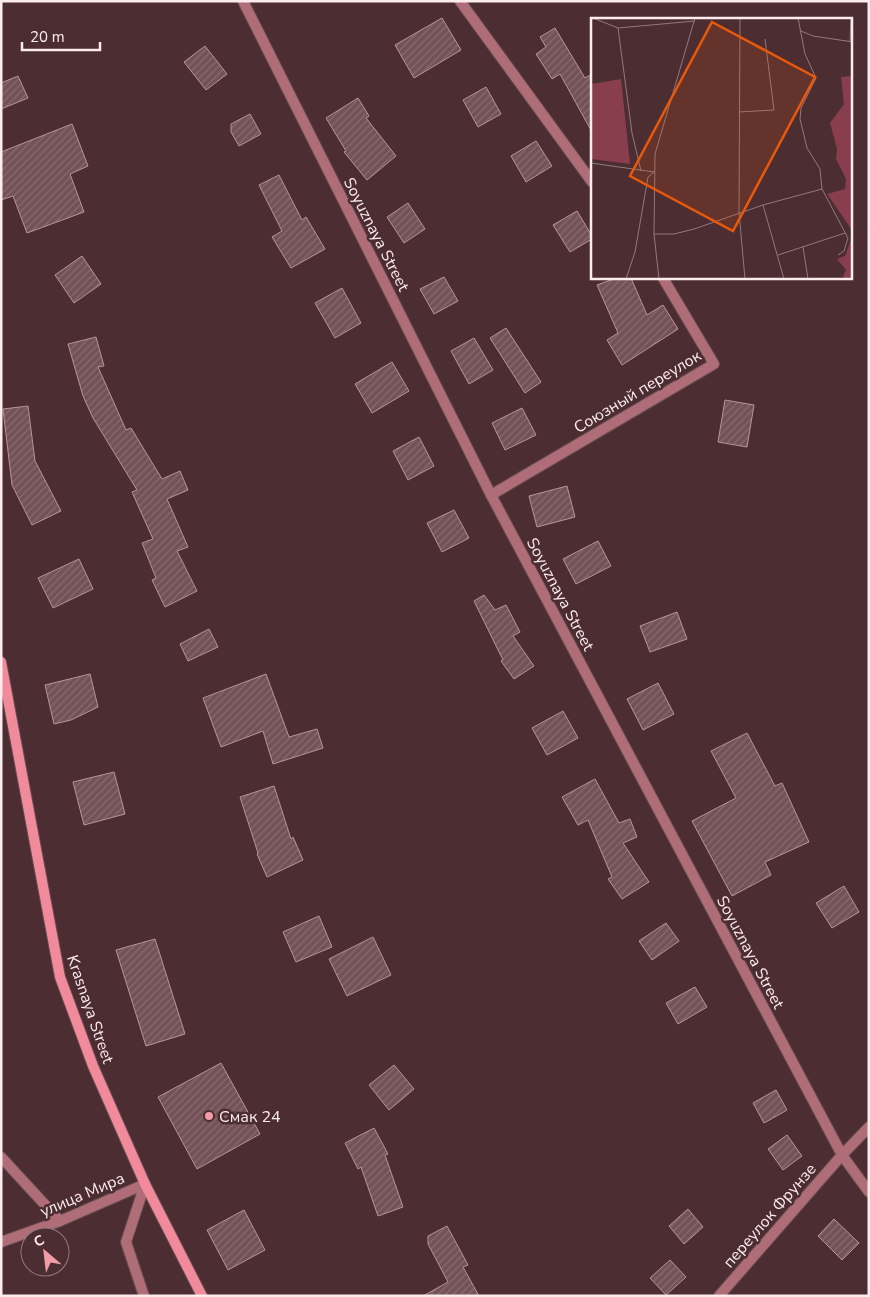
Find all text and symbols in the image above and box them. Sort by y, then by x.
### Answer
inset map [591,18,852,279]
scale bar [22,20,100,52]
text: 20 m [30,27,65,47]
street label: Soyuznaya Street [338,174,414,296]
street label: Союзный переулок [570,345,706,439]
street label: Soyuznaya Street [521,534,599,655]
street label: Soyuznaya Street [711,892,789,1013]
street label: Krasnaya Street [61,952,119,1067]
place label: Смак 24 [219,1106,281,1128]
marker: Смак 24 [203,1110,215,1122]
street label: переулок Фрунзе [718,1159,821,1273]
street label: улица Мира [37,1167,128,1223]
north arrow [20,1227,70,1277]
text: С [30,1230,48,1252]

